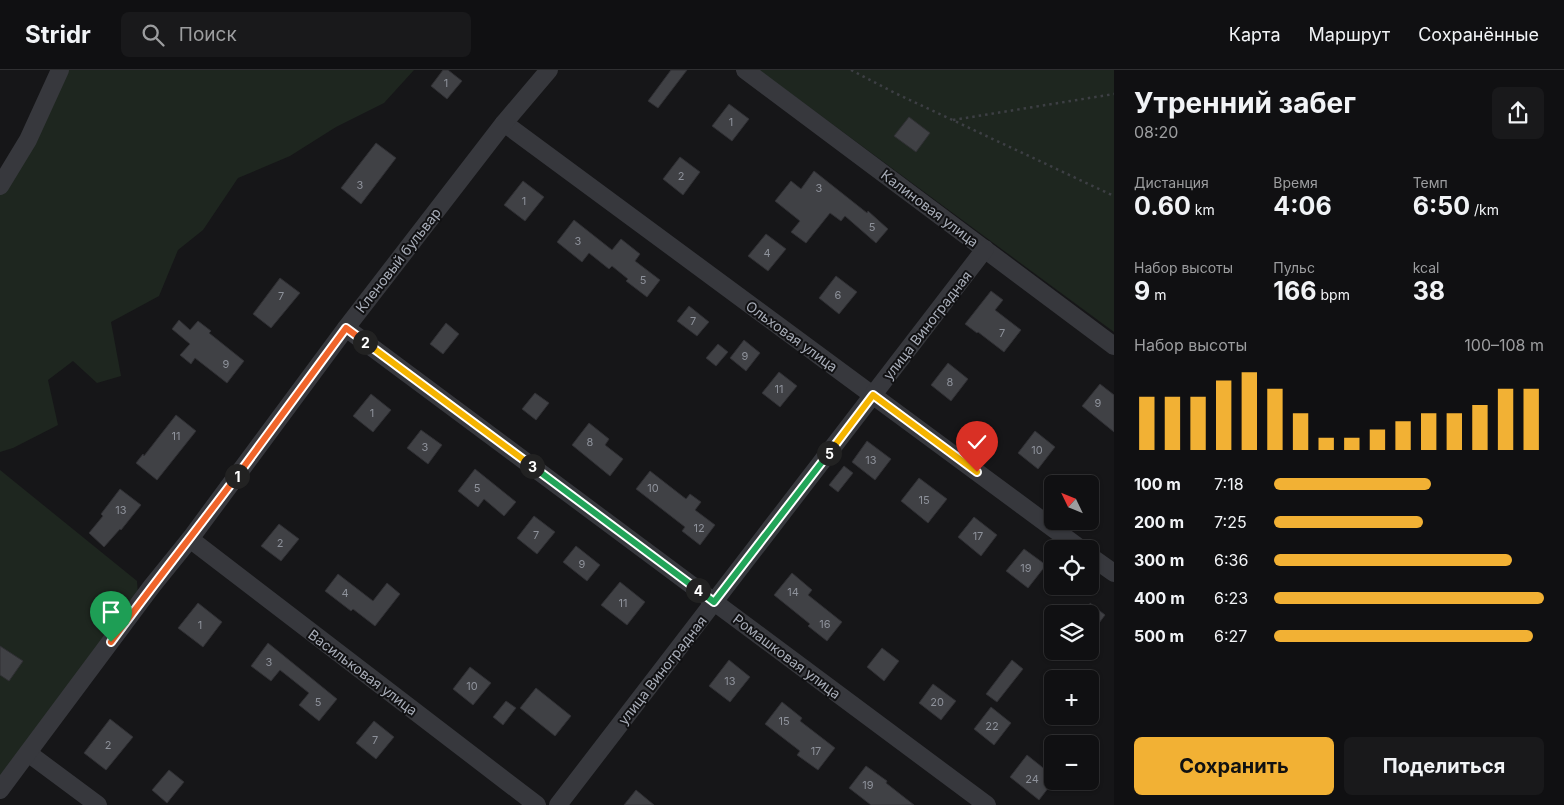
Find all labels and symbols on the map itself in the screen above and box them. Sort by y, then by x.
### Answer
house number: 1 [444,76,448,90]
house number: 1 [729,115,733,129]
street label: Калиновая улица [878,166,982,250]
house number: 2 [678,169,684,183]
house number: 3 [357,178,364,192]
house number: 3 [816,181,823,195]
house number: 1 [522,194,526,208]
street label: Кленовый бульвар [352,204,444,316]
house number: 5 [869,220,876,234]
house number: 3 [575,234,582,248]
house number: 4 [763,246,771,260]
street label: улица Виноградная [879,267,975,383]
house number: 5 [640,273,647,287]
house number: 6 [835,288,842,302]
house number: 7 [278,289,284,303]
street label: Ольховая улица [743,297,841,375]
house number: 7 [690,314,696,328]
house number: 7 [999,326,1005,340]
pin: 2 [352,330,378,354]
house number: 9 [742,349,749,363]
house number: 9 [223,357,230,371]
house number: 8 [947,375,954,389]
house number: 11 [775,382,783,396]
house number: 9 [1095,396,1102,410]
house number: 1 [370,406,374,420]
pin [956,421,998,472]
house number: 11 [172,429,180,443]
house number: 8 [587,435,594,449]
house number: 3 [422,440,429,454]
pin: 5 [816,440,842,466]
house number: 10 [1031,443,1043,457]
house number: 13 [865,453,877,467]
pin: 3 [520,454,544,478]
pin: 1 [224,464,250,488]
north arrow [1044,475,1099,530]
house number: 5 [474,481,481,495]
house number: 10 [647,481,659,495]
house number: 15 [918,493,930,507]
house number: 13 [115,503,127,517]
house number: 12 [693,521,705,535]
house number: 7 [533,528,539,542]
house number: 17 [973,529,983,543]
house number: 2 [277,536,283,550]
house number: 9 [579,557,586,571]
house number: 19 [1020,561,1032,575]
pin: 4 [686,578,710,602]
house number: 14 [787,585,799,599]
house number: 4 [341,586,349,600]
pin [90,591,132,642]
house number: 11 [619,596,627,610]
street label: Ромашковая улица [730,610,844,702]
street label: улица Виноградная [614,612,710,728]
house number: 16 [819,617,831,631]
house number: 1 [198,618,202,632]
street label: Васильковая улица [305,625,421,719]
house number: 3 [266,655,273,669]
house number: 13 [724,674,736,688]
house number: 10 [466,679,478,693]
house number: 5 [315,695,322,709]
house number: 20 [930,695,944,709]
house number: 15 [778,714,790,728]
house number: 22 [985,719,999,733]
house number: 7 [372,733,378,747]
house number: 2 [105,738,111,752]
house number: 17 [811,744,821,758]
house number: 24 [1025,772,1039,786]
house number: 19 [862,778,874,792]

